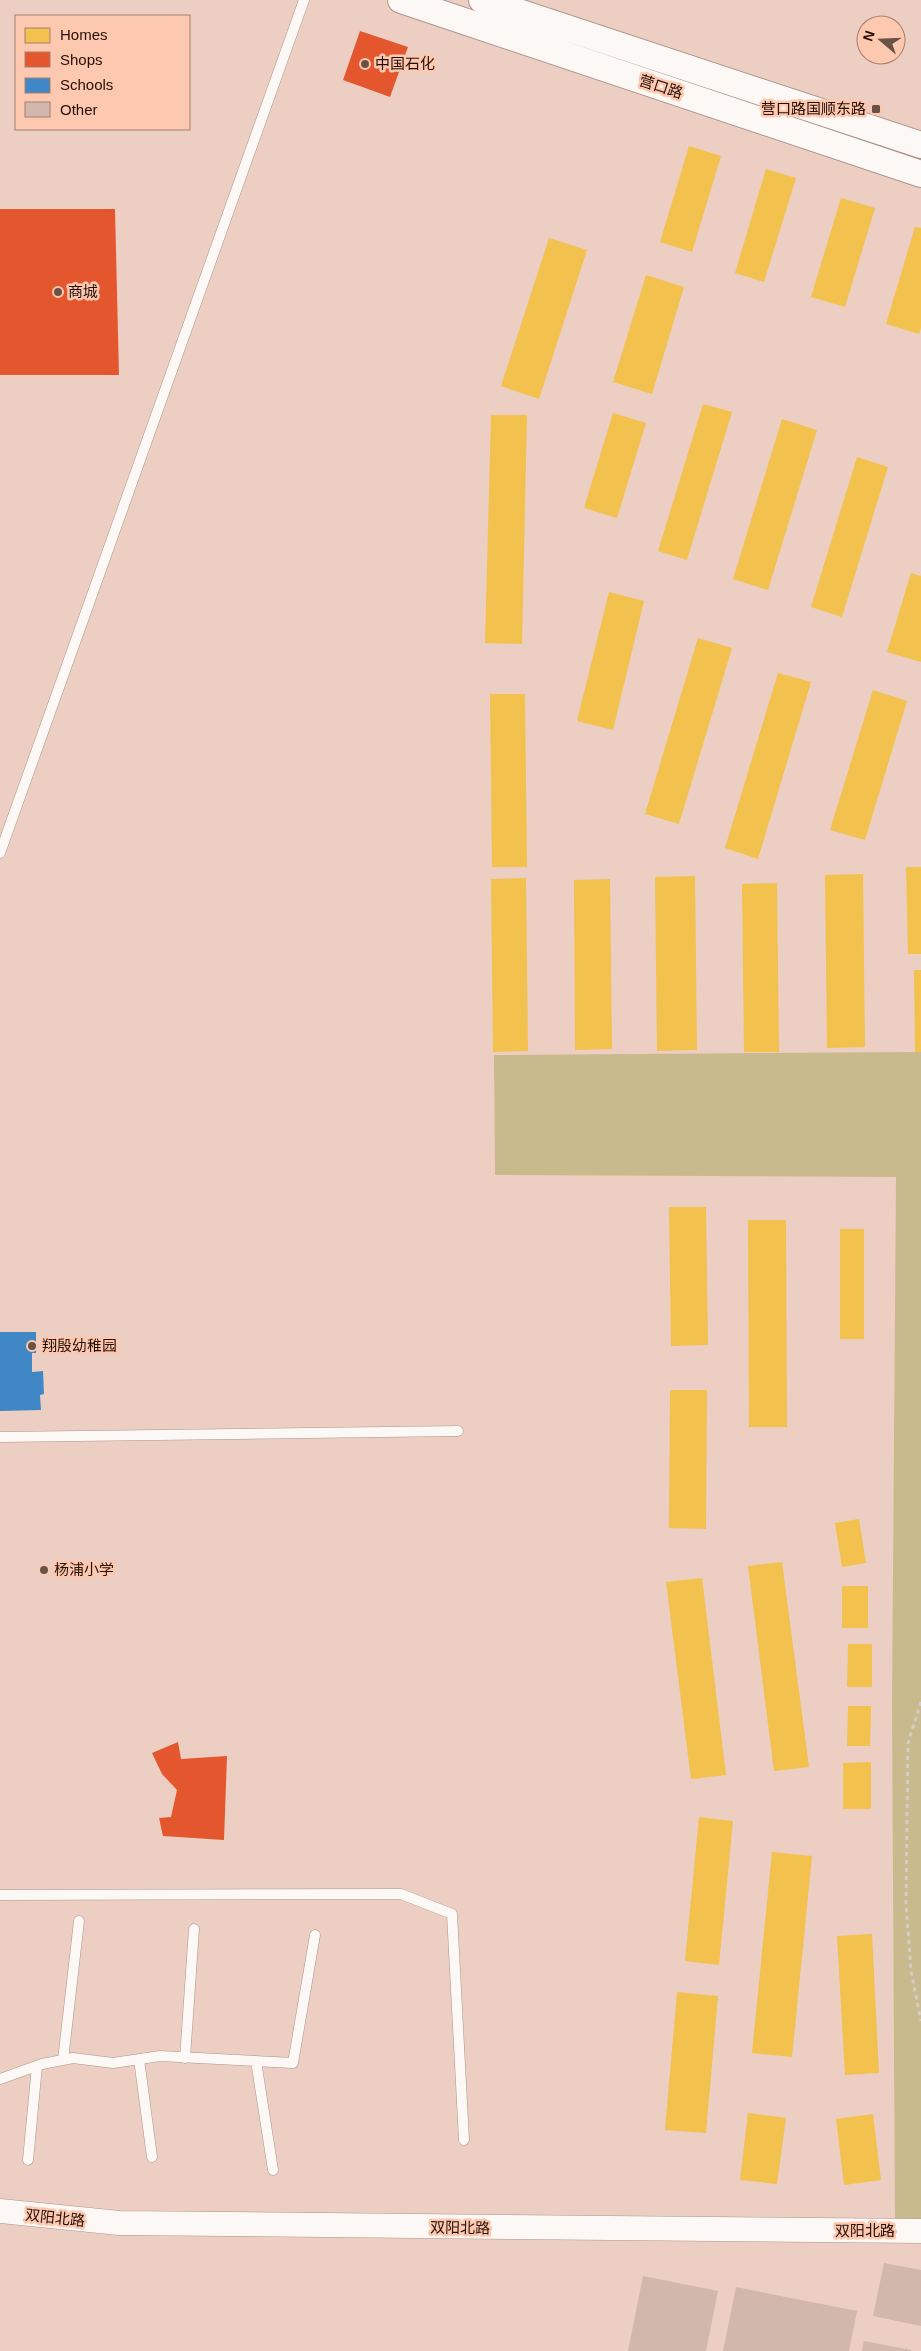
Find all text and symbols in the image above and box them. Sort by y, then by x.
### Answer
legend [15,15,190,130]
north arrow [856,15,906,65]
text: Homes [60,26,108,43]
text: N [859,28,878,43]
text: Shops [60,51,103,68]
place label: 中国石化 [375,55,435,72]
marker: 中国石化 [359,58,371,70]
street label: 营口路 [637,71,685,102]
text: Schools [60,76,113,93]
place label: 营口路国顺东路 [761,100,866,117]
text: Other [60,101,98,118]
marker: 营口路国顺东路 [870,103,882,115]
place label: 商城 [68,283,98,300]
marker: 商城 [52,286,64,298]
place label: 翔殷幼稚园 [42,1337,117,1354]
marker: 翔殷幼稚园 [26,1340,38,1352]
place label: 杨浦小学 [54,1561,114,1578]
marker: 杨浦小学 [38,1564,50,1576]
street label: 双阳北路 [24,2206,86,2229]
street label: 双阳北路 [430,2218,490,2237]
street label: 双阳北路 [835,2222,895,2239]

